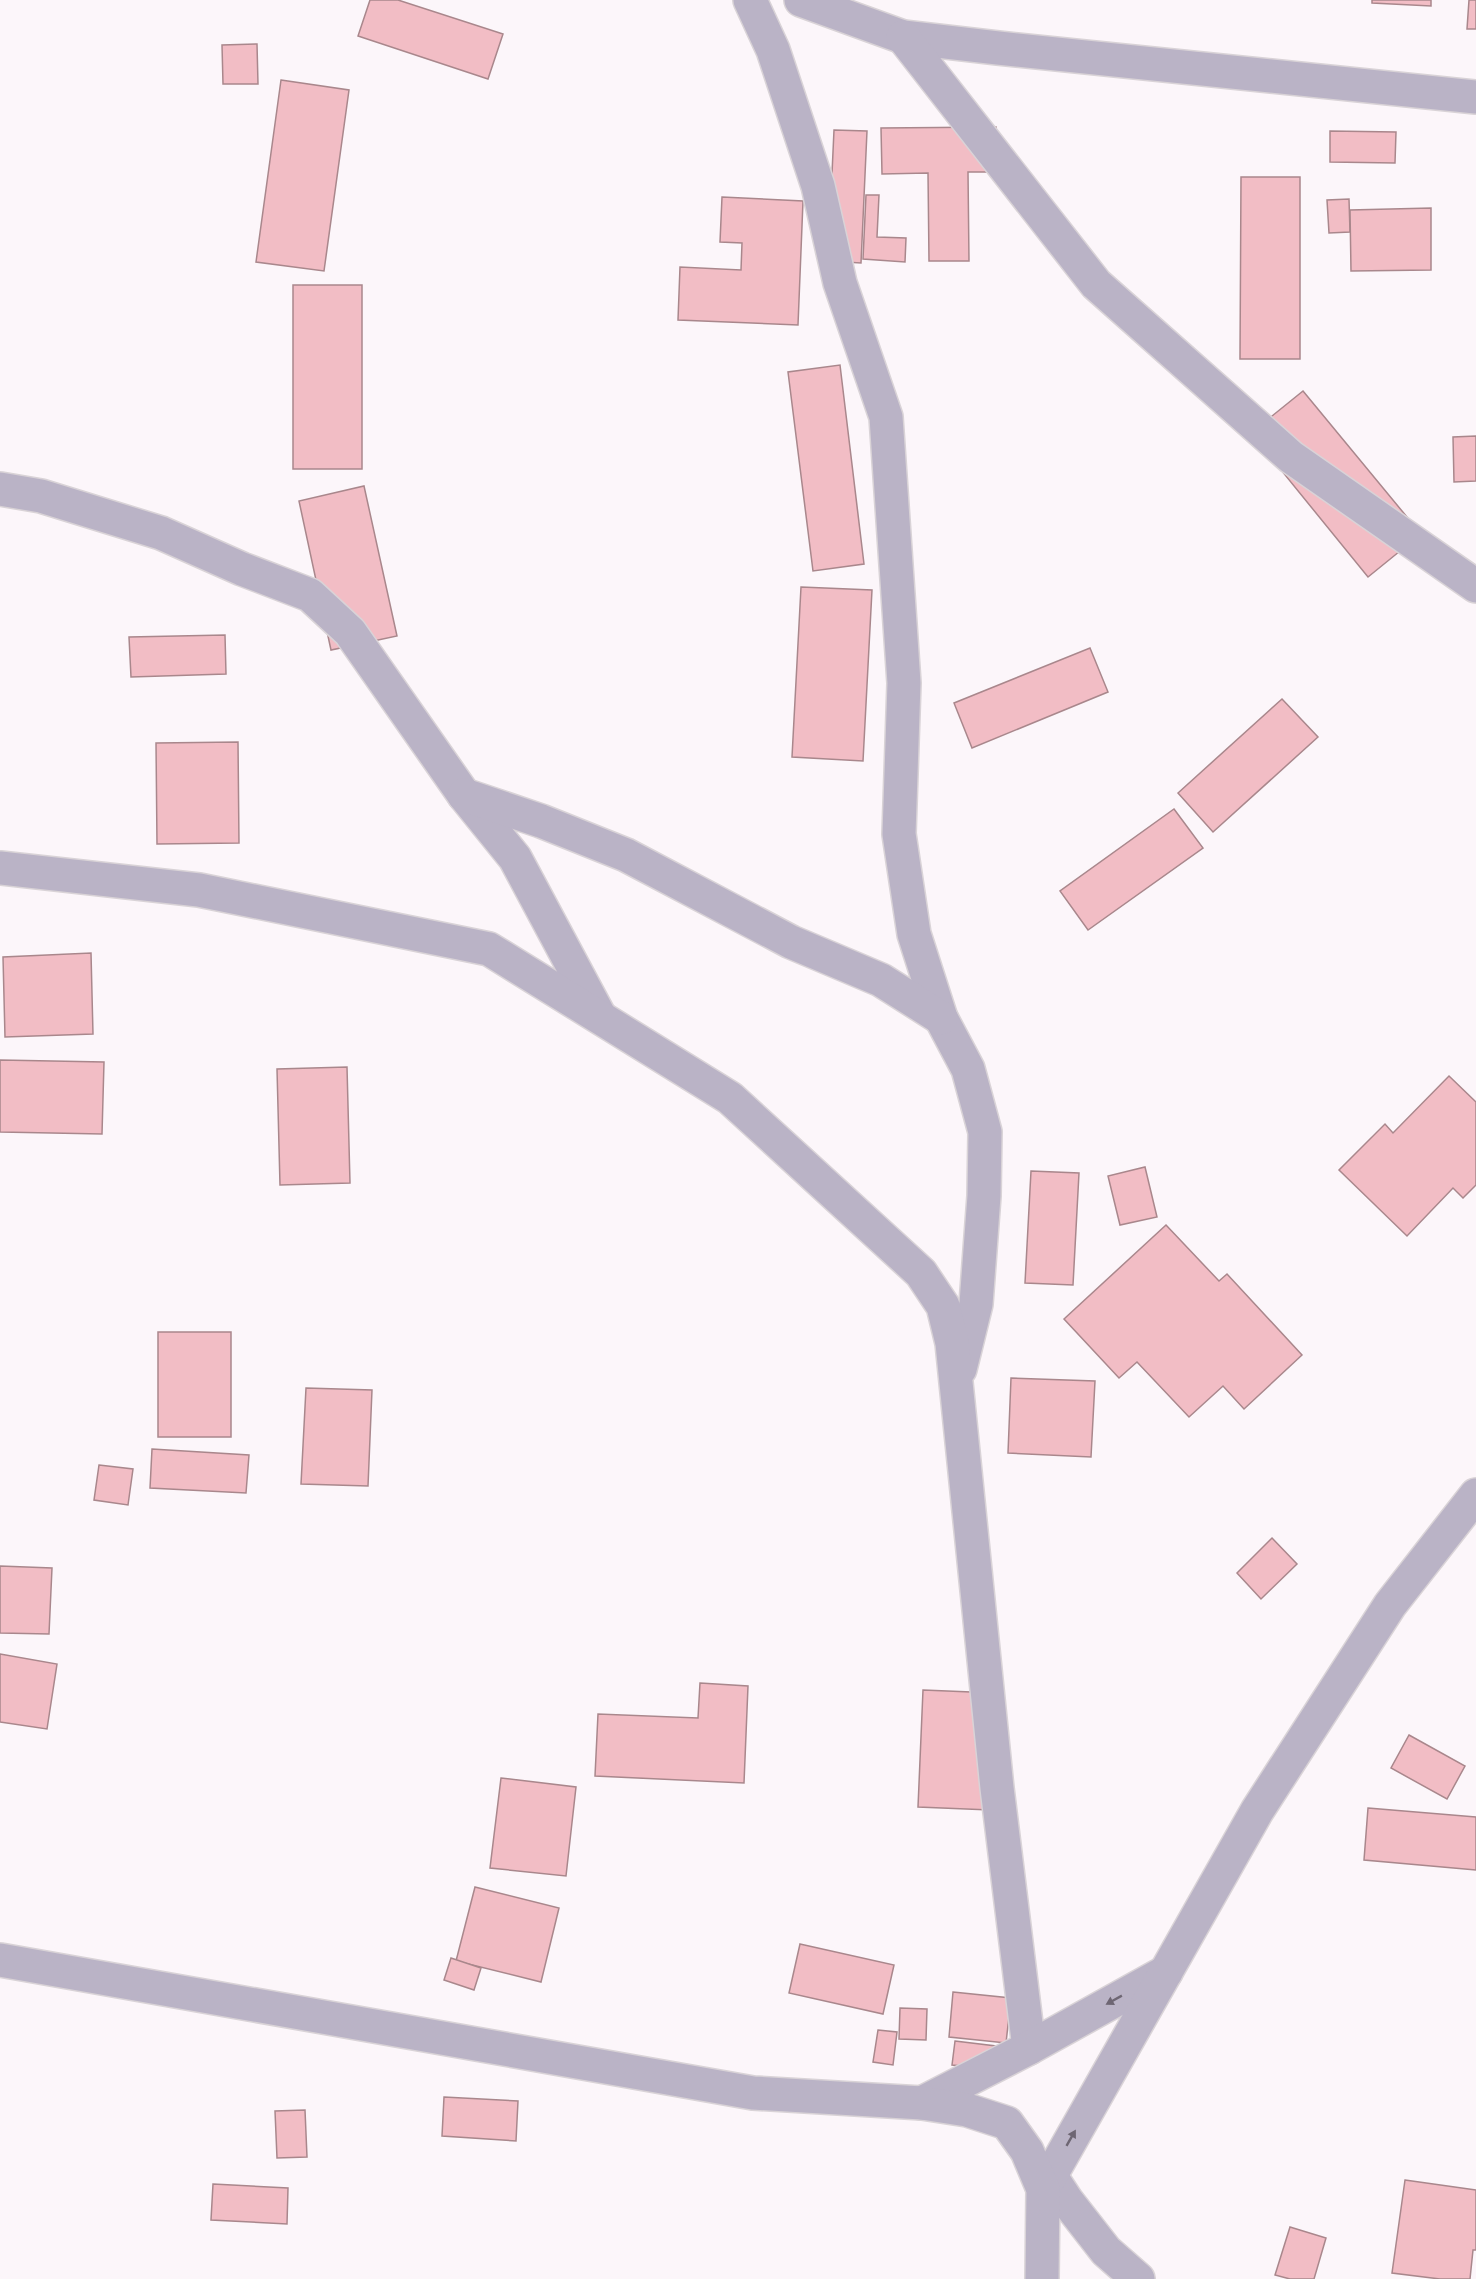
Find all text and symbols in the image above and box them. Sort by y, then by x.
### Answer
one-way arrow [1106,1995,1123,2005]
one-way arrow [1066,2129,1076,2146]

